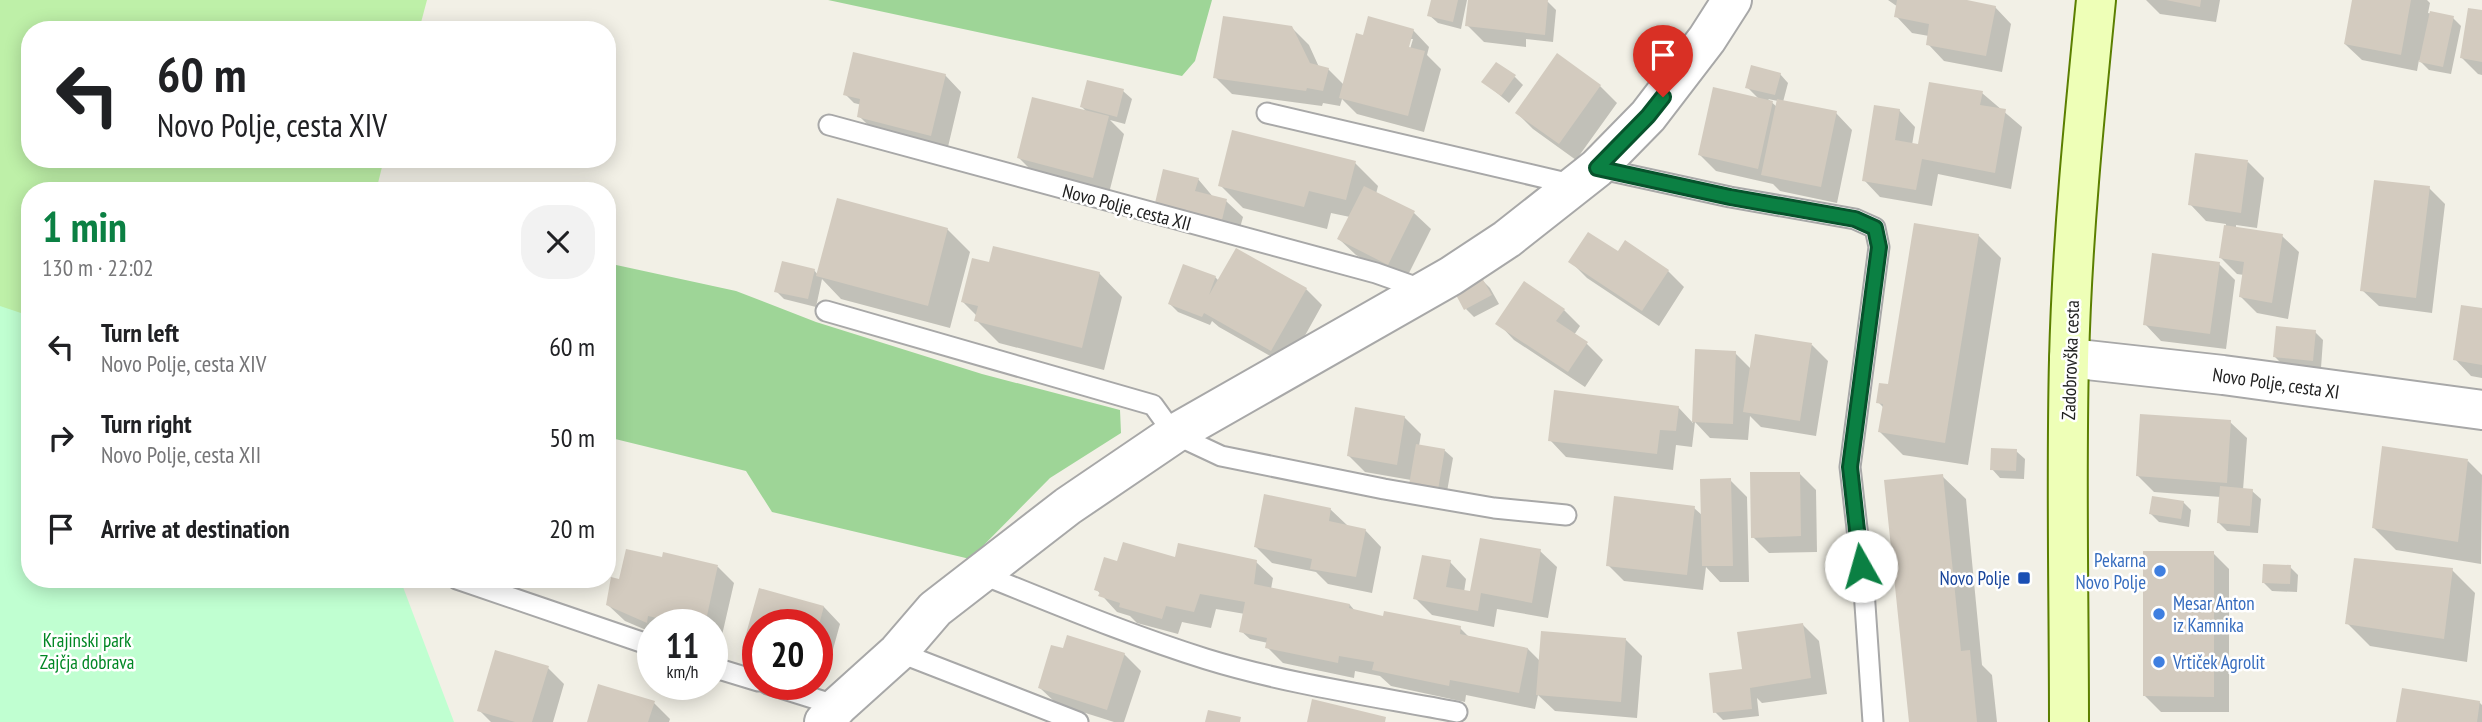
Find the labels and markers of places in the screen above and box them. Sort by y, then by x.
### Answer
pin [1633,25,1693,97]
place label: Pekarna Novo Polje [2076,548,2146,594]
marker: Pekarna Novo Polje [2152,563,2168,579]
place label: Novo Polje [1940,566,2010,590]
marker: Novo Polje [2016,570,2032,586]
place label: Mesar Anton iz Kamnika [2173,591,2255,637]
marker: Mesar Anton iz Kamnika [2151,606,2167,622]
place label: Vrtiček Agrolit [2172,650,2266,674]
marker: Vrtiček Agrolit [2151,654,2167,670]

